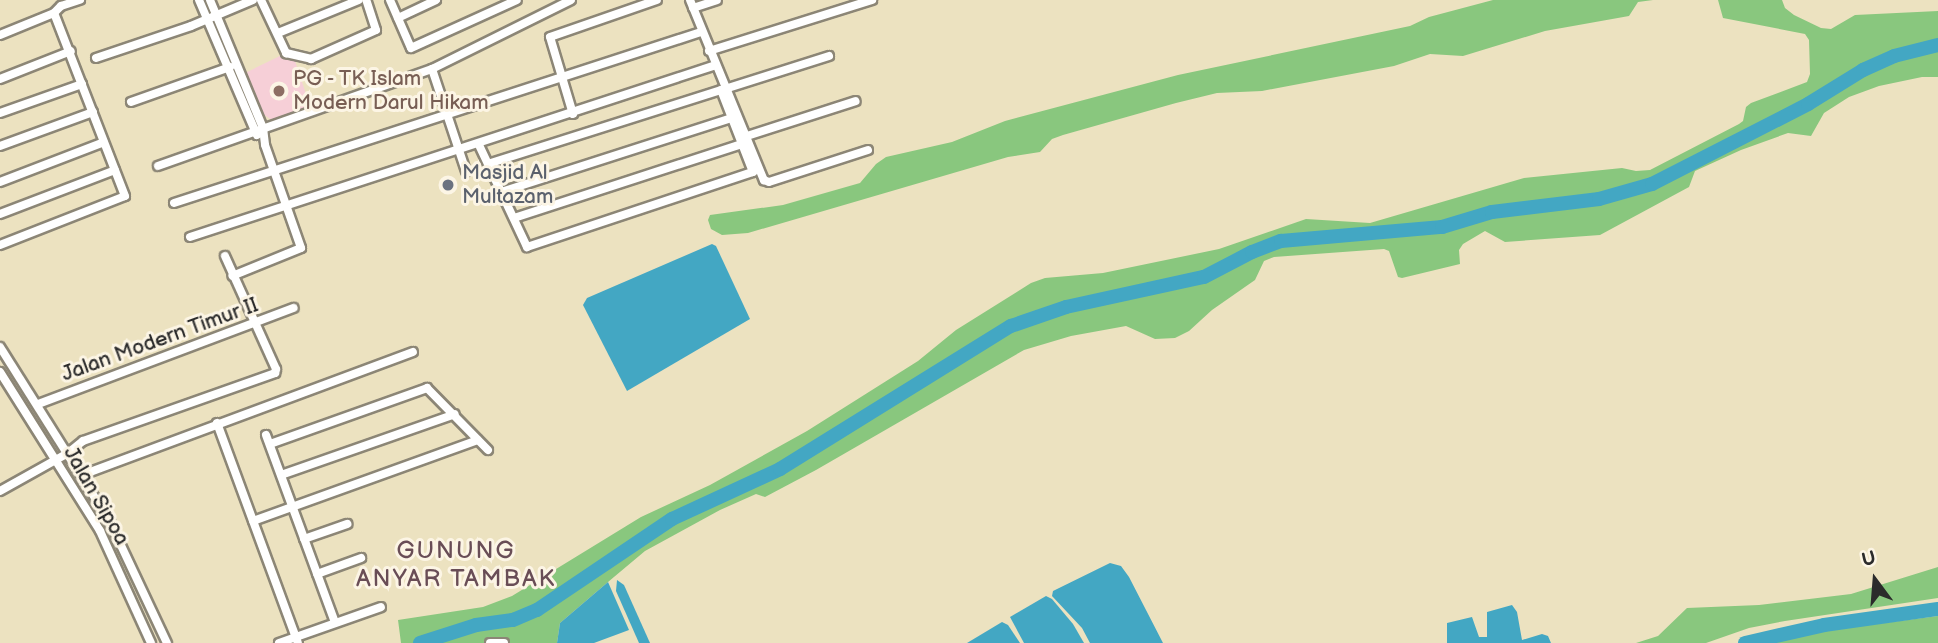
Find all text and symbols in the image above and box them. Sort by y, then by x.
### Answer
place label: PG - TK Islam Modern Darul Hikam [293,66,489,116]
marker: PG - TK Islam Modern Darul Hikam [271,83,287,99]
place label: Masjid Al Multazam [462,160,553,210]
marker: Masjid Al Multazam [440,177,456,193]
street label: Jalan Modern Timur II [58,293,262,387]
street label: Jalan Sipoa [58,442,134,550]
district label: GUNUNG ANYAR TAMBAK [357,537,555,593]
north arrow [1840,545,1910,615]
text: U [1859,546,1879,572]

